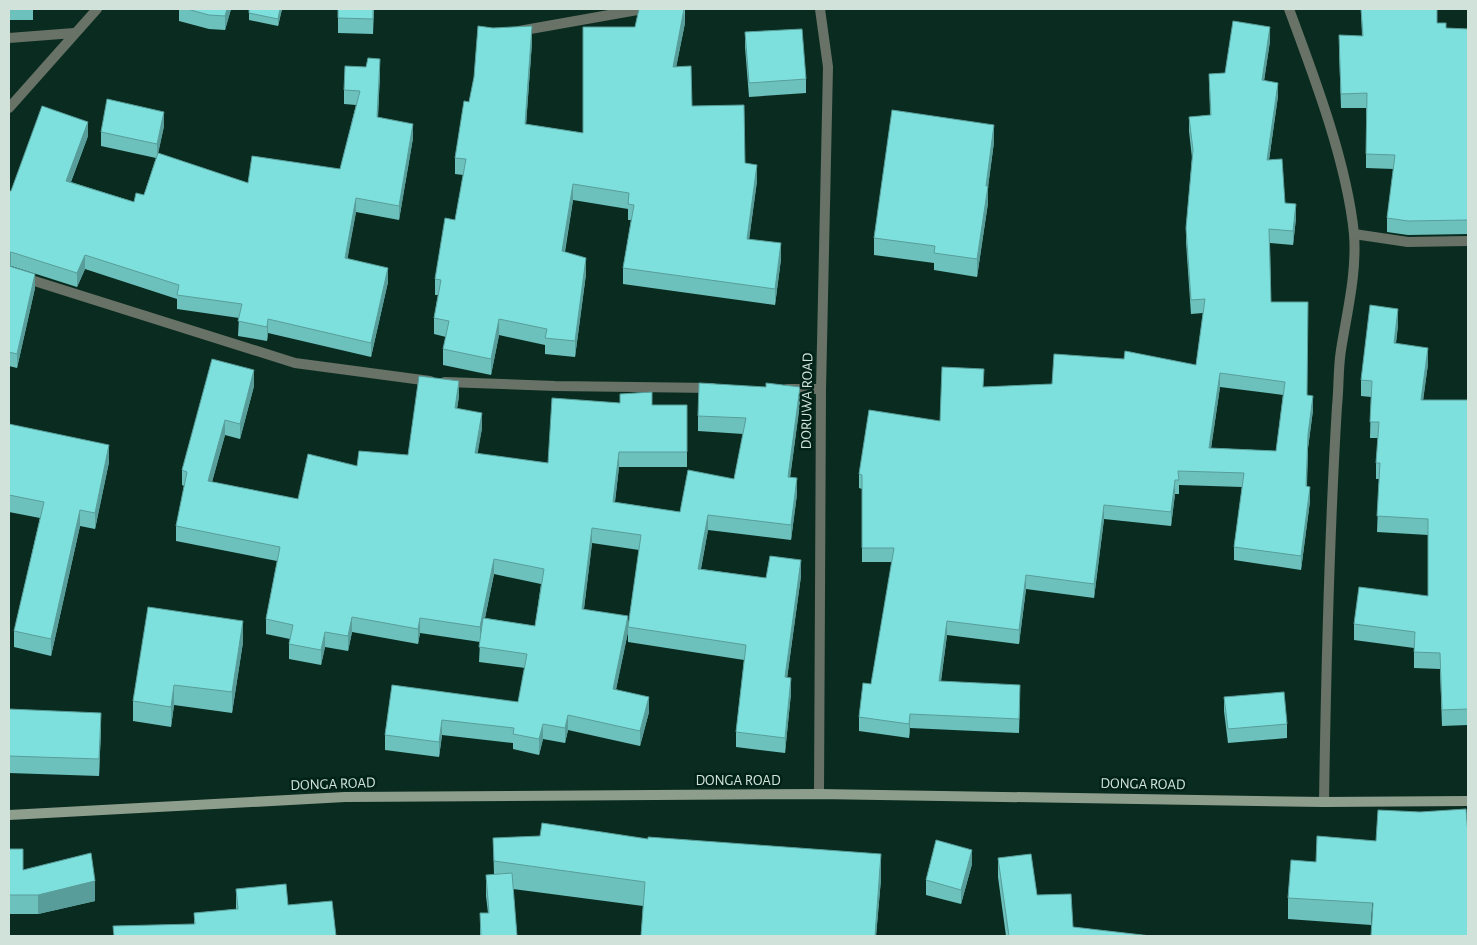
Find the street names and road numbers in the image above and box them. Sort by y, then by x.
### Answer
street label: DORUWA ROAD [799,352,815,449]
street label: DONGA ROAD [695,773,781,788]
street label: DONGA ROAD [290,775,376,793]
street label: DONGA ROAD [1100,776,1186,792]

